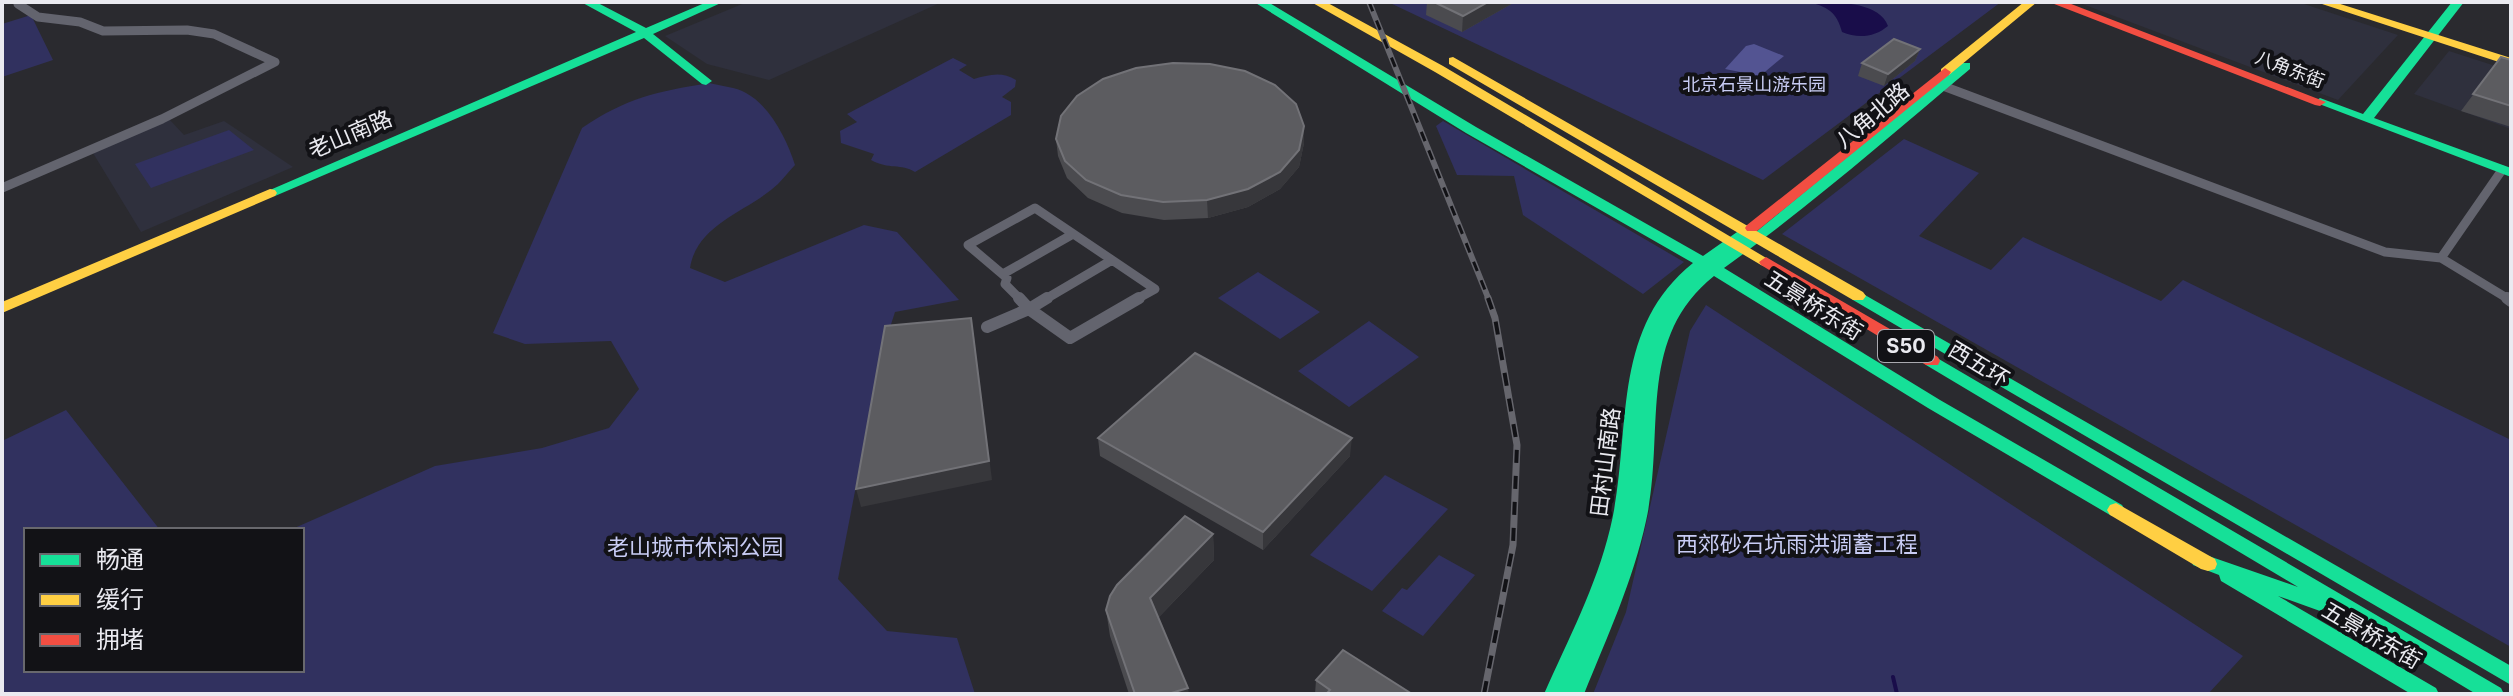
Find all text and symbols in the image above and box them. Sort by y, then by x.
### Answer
street label: 八角东街 [2253,46,2327,92]
park label: 北京石景山游乐园 [1682,74,1826,95]
street label: 八角北路 [1830,77,1914,153]
street label: 老山南路 [304,105,396,163]
street label: 五景桥东街 [1760,265,1868,345]
road number: S50 [1878,330,1934,362]
street label: 西五环 [1944,336,2014,392]
street label: 田村山南路 [1585,406,1625,518]
legend [24,528,304,672]
park label: 西郊砂石坑雨洪调蓄工程 [1676,531,1918,557]
park label: 老山城市休闲公园 [607,534,783,560]
text: 畅通 [96,545,144,574]
text: 缓行 [96,585,144,614]
street label: 五景桥东街 [2318,596,2426,674]
text: 拥堵 [96,625,144,654]

